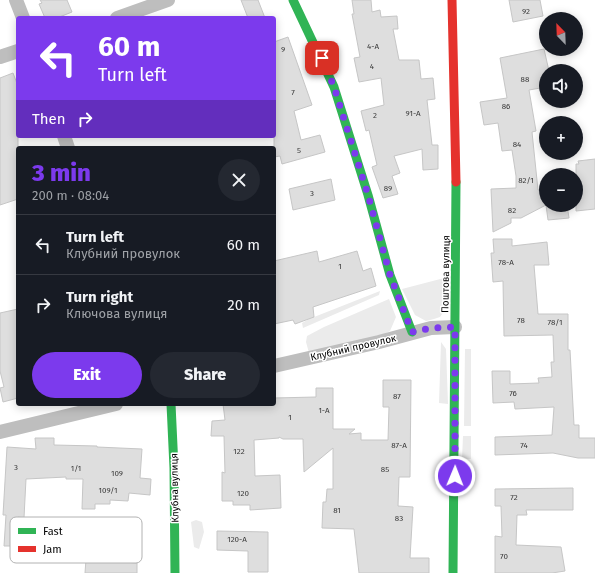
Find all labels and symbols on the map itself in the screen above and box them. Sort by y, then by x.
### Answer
house number: 92 [522,7,530,16]
north arrow [539,12,583,56]
pin [305,41,339,75]
house number: 4-А [367,42,379,51]
house number: 9 [281,45,285,54]
house number: 4 [370,62,375,71]
house number: 88 [521,75,530,84]
house number: 7 [291,88,295,97]
house number: 86 [502,102,510,111]
house number: 91-А [405,109,421,118]
house number: 2 [373,111,377,120]
house number: 84 [513,140,522,149]
house number: 5 [297,146,301,155]
house number: 82/1 [518,176,534,185]
house number: 89 [384,184,392,193]
house number: 3 [310,189,314,198]
house number: 82 [508,206,516,215]
street label: Поштова вулиця [439,235,453,313]
house number: 78-А [498,258,514,267]
house number: 1 [338,262,342,271]
house number: 78 [517,316,525,325]
house number: 78/1 [548,318,562,327]
street label: Клубний провулок [309,332,398,364]
house number: 76 [509,389,517,398]
house number: 87 [393,392,401,401]
house number: 1-А [318,406,330,415]
house number: 1 [288,413,292,422]
house number: 87-А [391,441,407,450]
house number: 74 [520,441,528,450]
house number: 122 [233,447,245,456]
street label: Клубна вулиця [168,453,182,523]
position arrow [434,455,476,497]
house number: 3 [14,463,18,472]
house number: 1/1 [71,464,81,473]
house number: 85 [381,465,389,474]
house number: 109 [111,469,123,478]
house number: 109/1 [99,486,117,495]
house number: 120 [237,489,249,498]
house number: 72 [510,493,518,502]
house number: 81 [333,506,341,515]
house number: 83 [395,514,403,523]
legend [10,517,142,563]
text: Fast [43,525,63,538]
house number: 120-А [227,535,247,544]
text: Jam [43,543,62,556]
house number: 70 [500,552,508,561]

